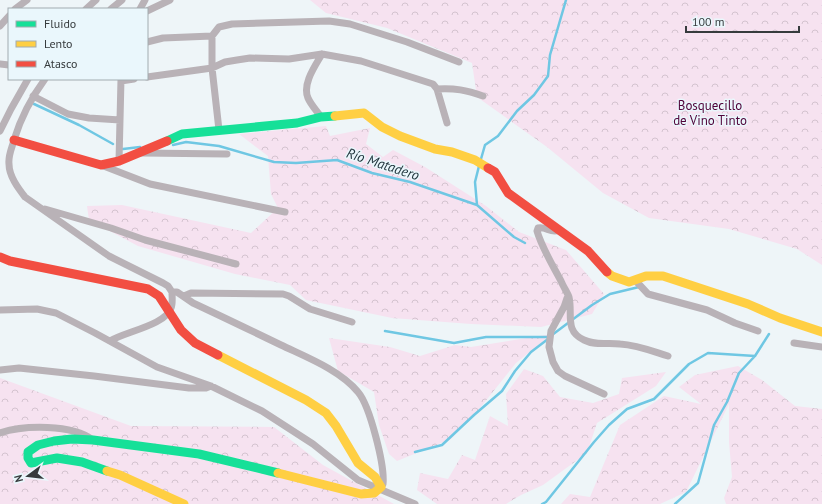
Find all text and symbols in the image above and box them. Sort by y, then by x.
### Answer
legend [8,8,148,80]
scale bar [686,8,799,34]
text: 100 m [692,14,725,29]
text: Fluido [44,16,76,31]
text: Lento [44,36,73,51]
text: Atasco [44,56,77,71]
park label: Bosquecillo de Vino Tinto [673,97,747,129]
water label: Río Matadero [344,144,422,184]
north arrow [8,456,48,496]
text: N [11,473,26,484]

